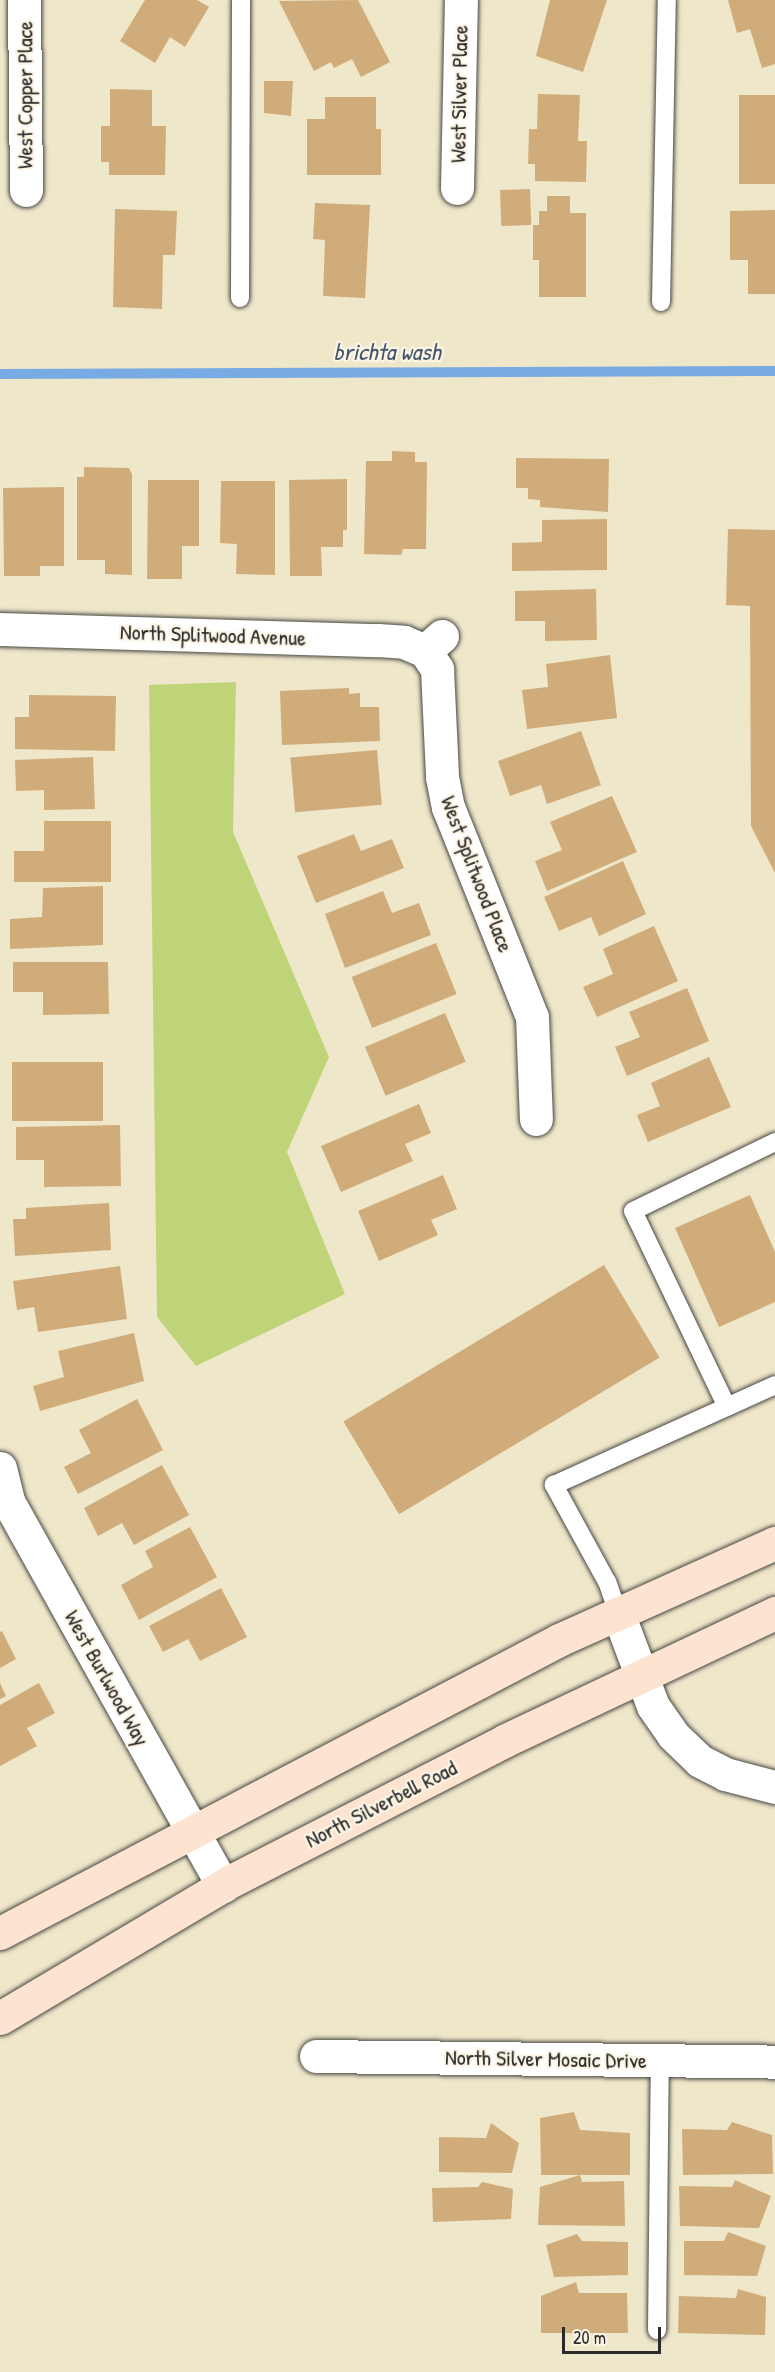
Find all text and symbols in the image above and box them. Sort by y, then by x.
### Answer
street label: West Copper Place [12,21,38,169]
street label: West Silver Place [445,25,473,163]
water label: brichta wash [334,338,440,366]
street label: North Splitwood Avenue [120,619,306,651]
street label: West Splitwood Place [435,792,519,956]
street label: West Burlwood Way [59,1606,155,1750]
street label: North Silverbell Road [301,1755,461,1853]
street label: North Silver Mosaic Drive [445,2044,647,2074]
scale bar [565,2315,664,2353]
text: 20 m [573,2325,606,2350]

